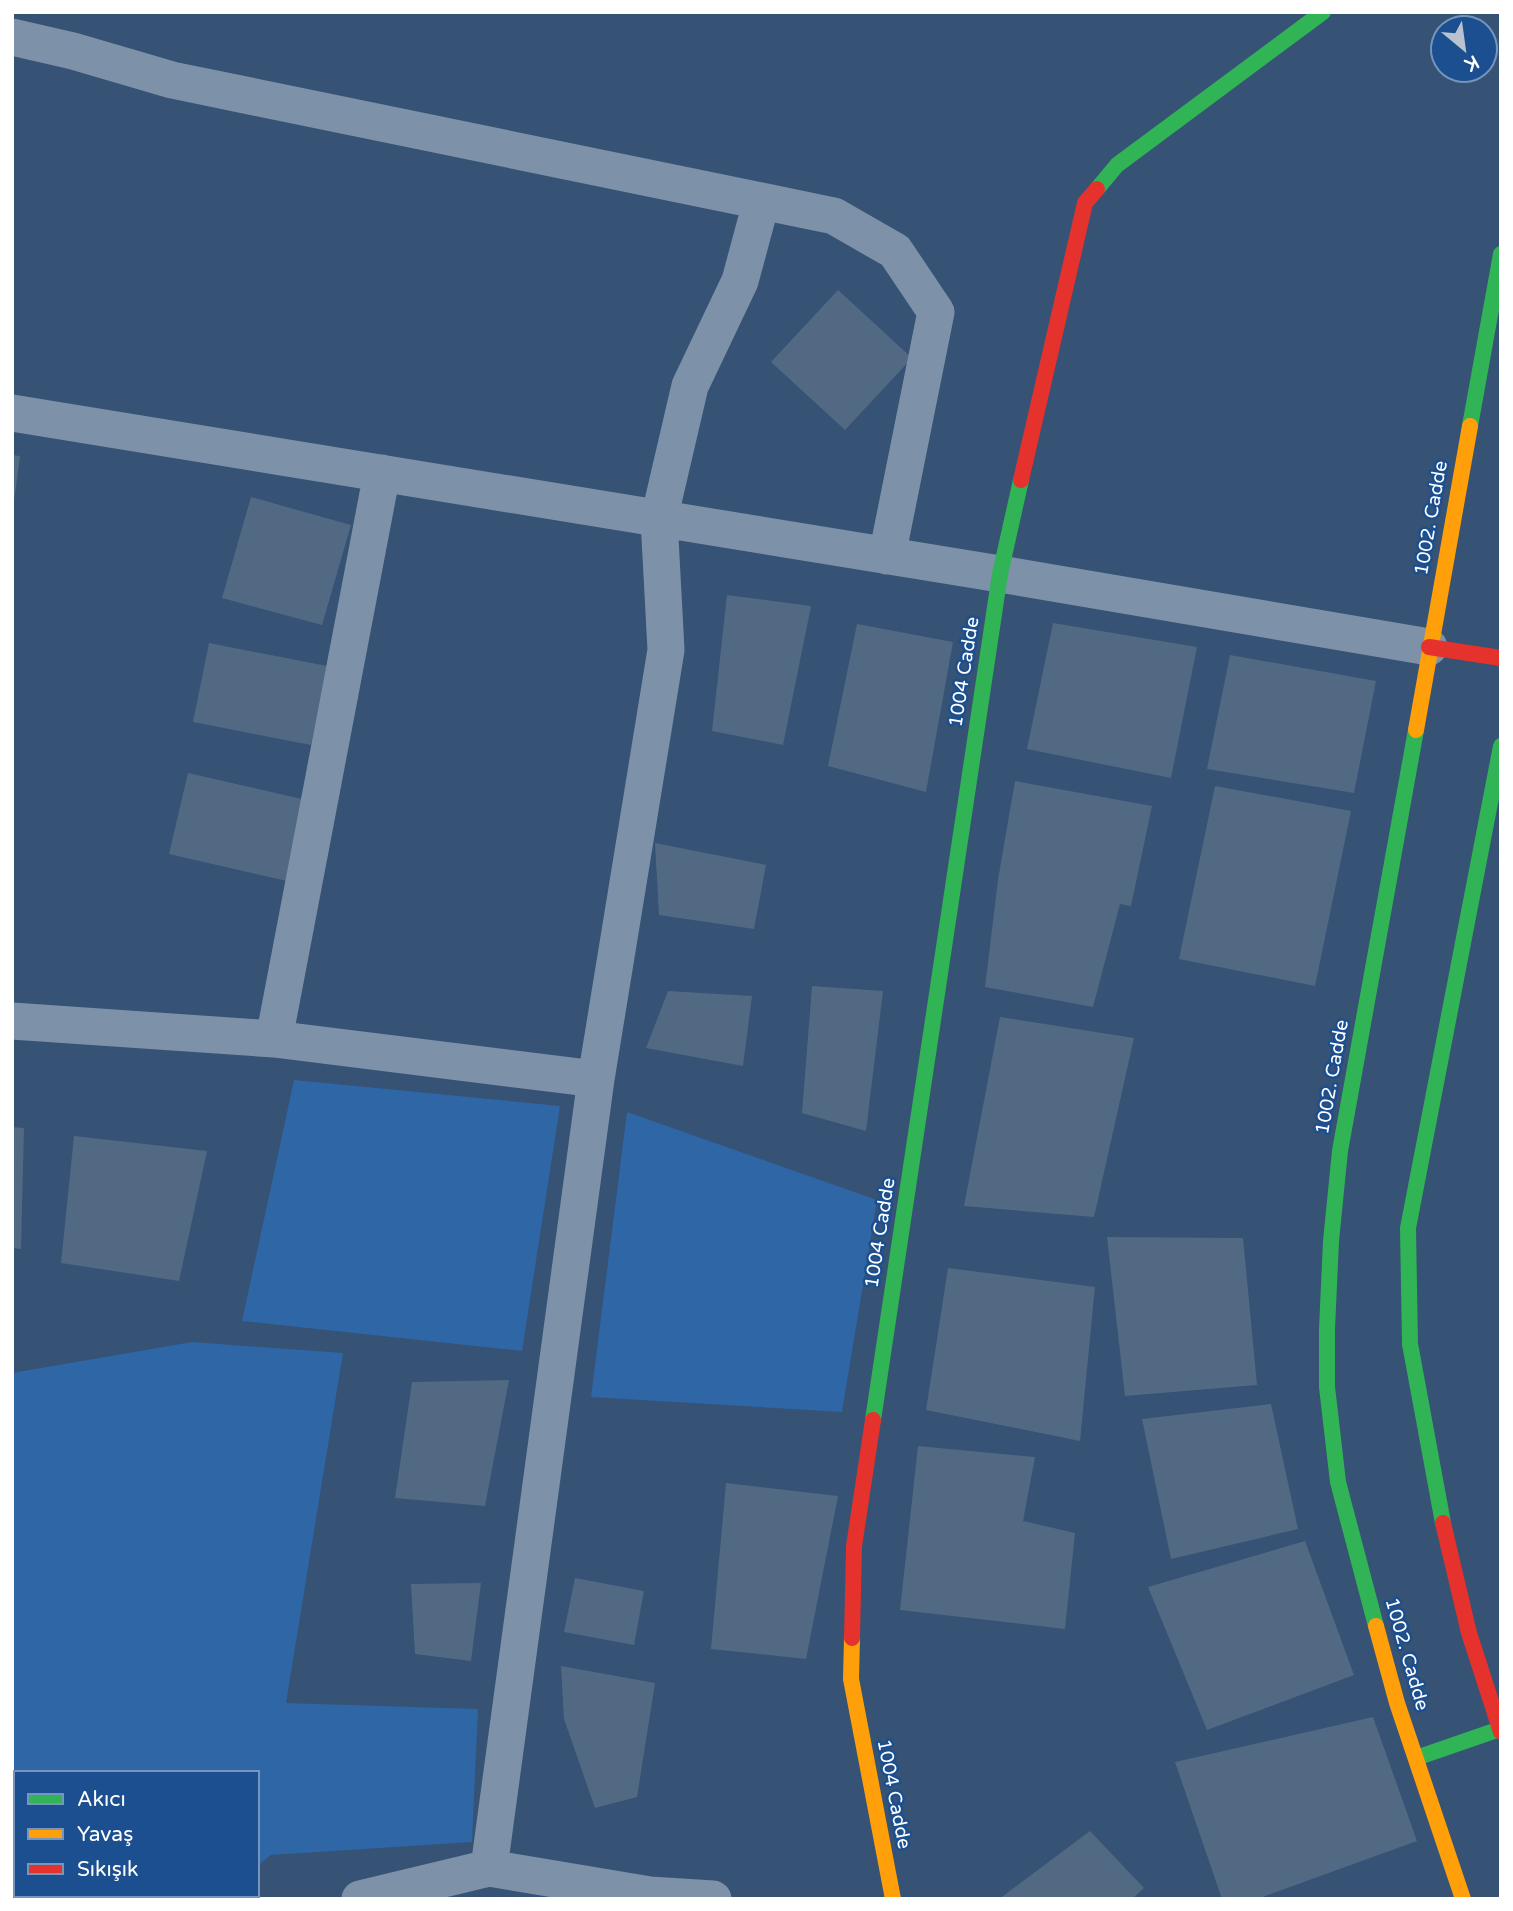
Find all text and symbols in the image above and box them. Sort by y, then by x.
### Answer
north arrow [1429,14,1499,84]
text: K [1461,50,1483,76]
street label: 1002. Cadde [1410,459,1452,577]
street label: 1004 Cadde [944,615,984,729]
street label: 1002. Cadde [1311,1018,1353,1136]
street label: 1004 Cadde [860,1176,900,1290]
street label: 1002. Cadde [1380,1595,1434,1713]
street label: 1004 Cadde [873,1737,915,1851]
legend [14,1771,259,1897]
text: Akıcı [77,1787,126,1812]
text: Yavaş [77,1822,133,1847]
text: Sıkışık [77,1857,138,1882]

